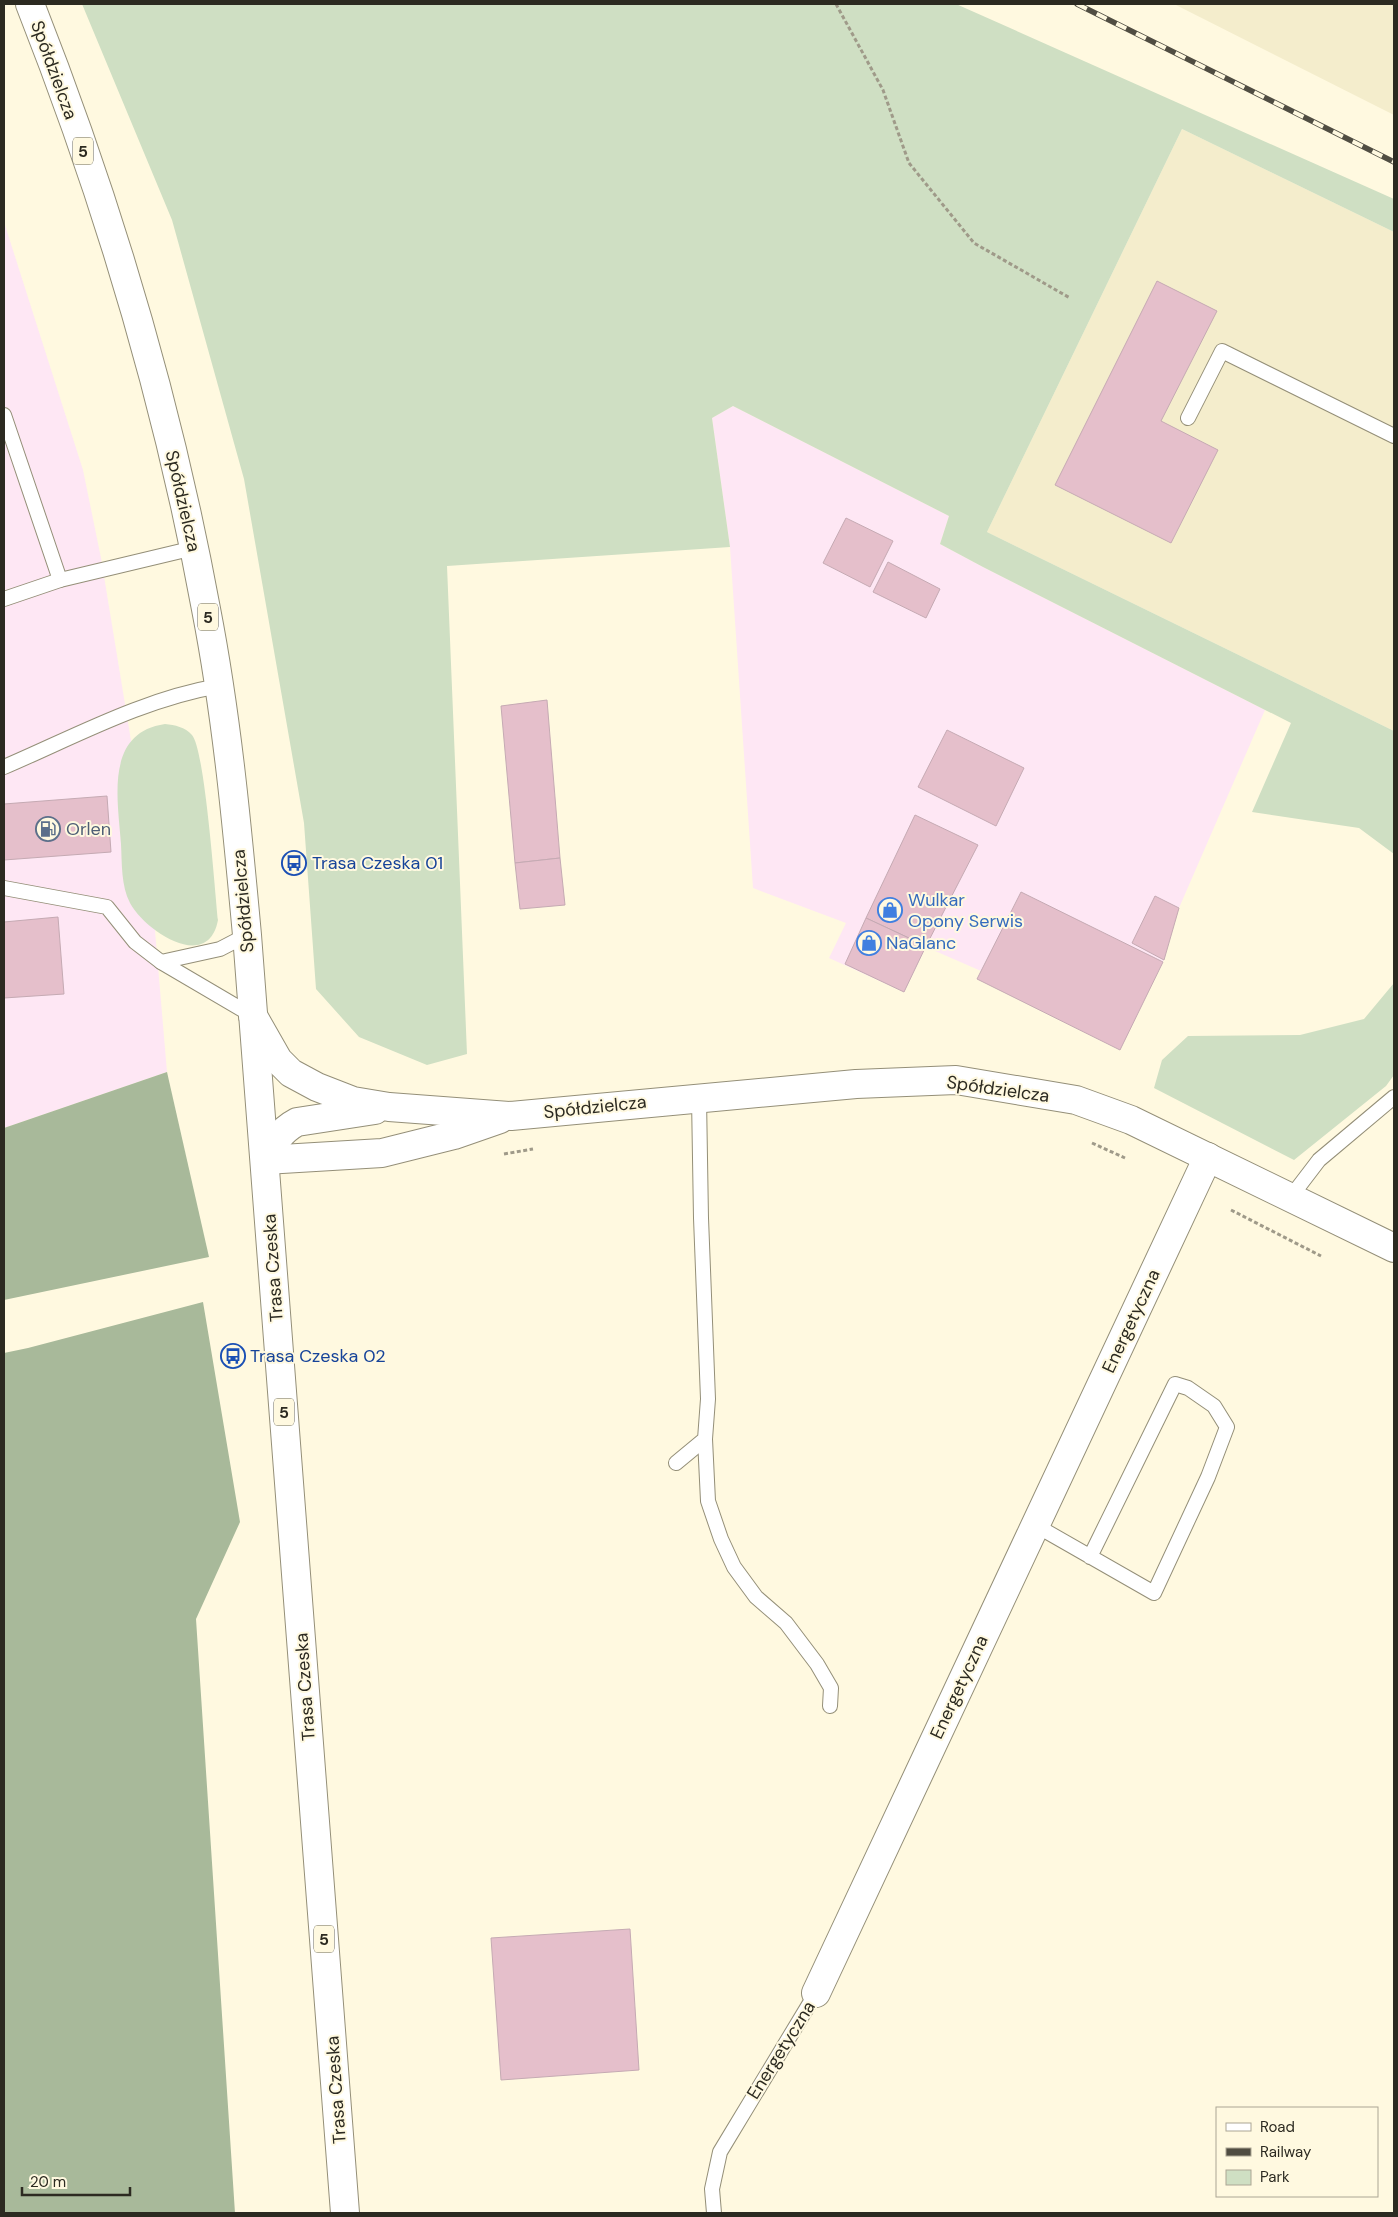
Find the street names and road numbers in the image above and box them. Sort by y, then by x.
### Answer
street label: Spółdzielcza [25,17,83,123]
road number: 5 [73,138,93,164]
street label: Spółdzielcza [160,448,206,554]
road number: 5 [198,604,218,630]
street label: Spółdzielcza [227,848,259,954]
street label: Spółdzielcza [945,1070,1051,1108]
street label: Spółdzielcza [542,1090,648,1124]
street label: Trasa Czeska [257,1213,289,1323]
street label: Energetyczna [1097,1265,1165,1377]
road number: 5 [274,1398,294,1425]
street label: Energetyczna [925,1631,993,1743]
street label: Trasa Czeska [289,1632,321,1742]
road number: 5 [314,1926,334,1952]
street label: Energetyczna [741,1996,821,2104]
street label: Trasa Czeska [320,2035,352,2145]

